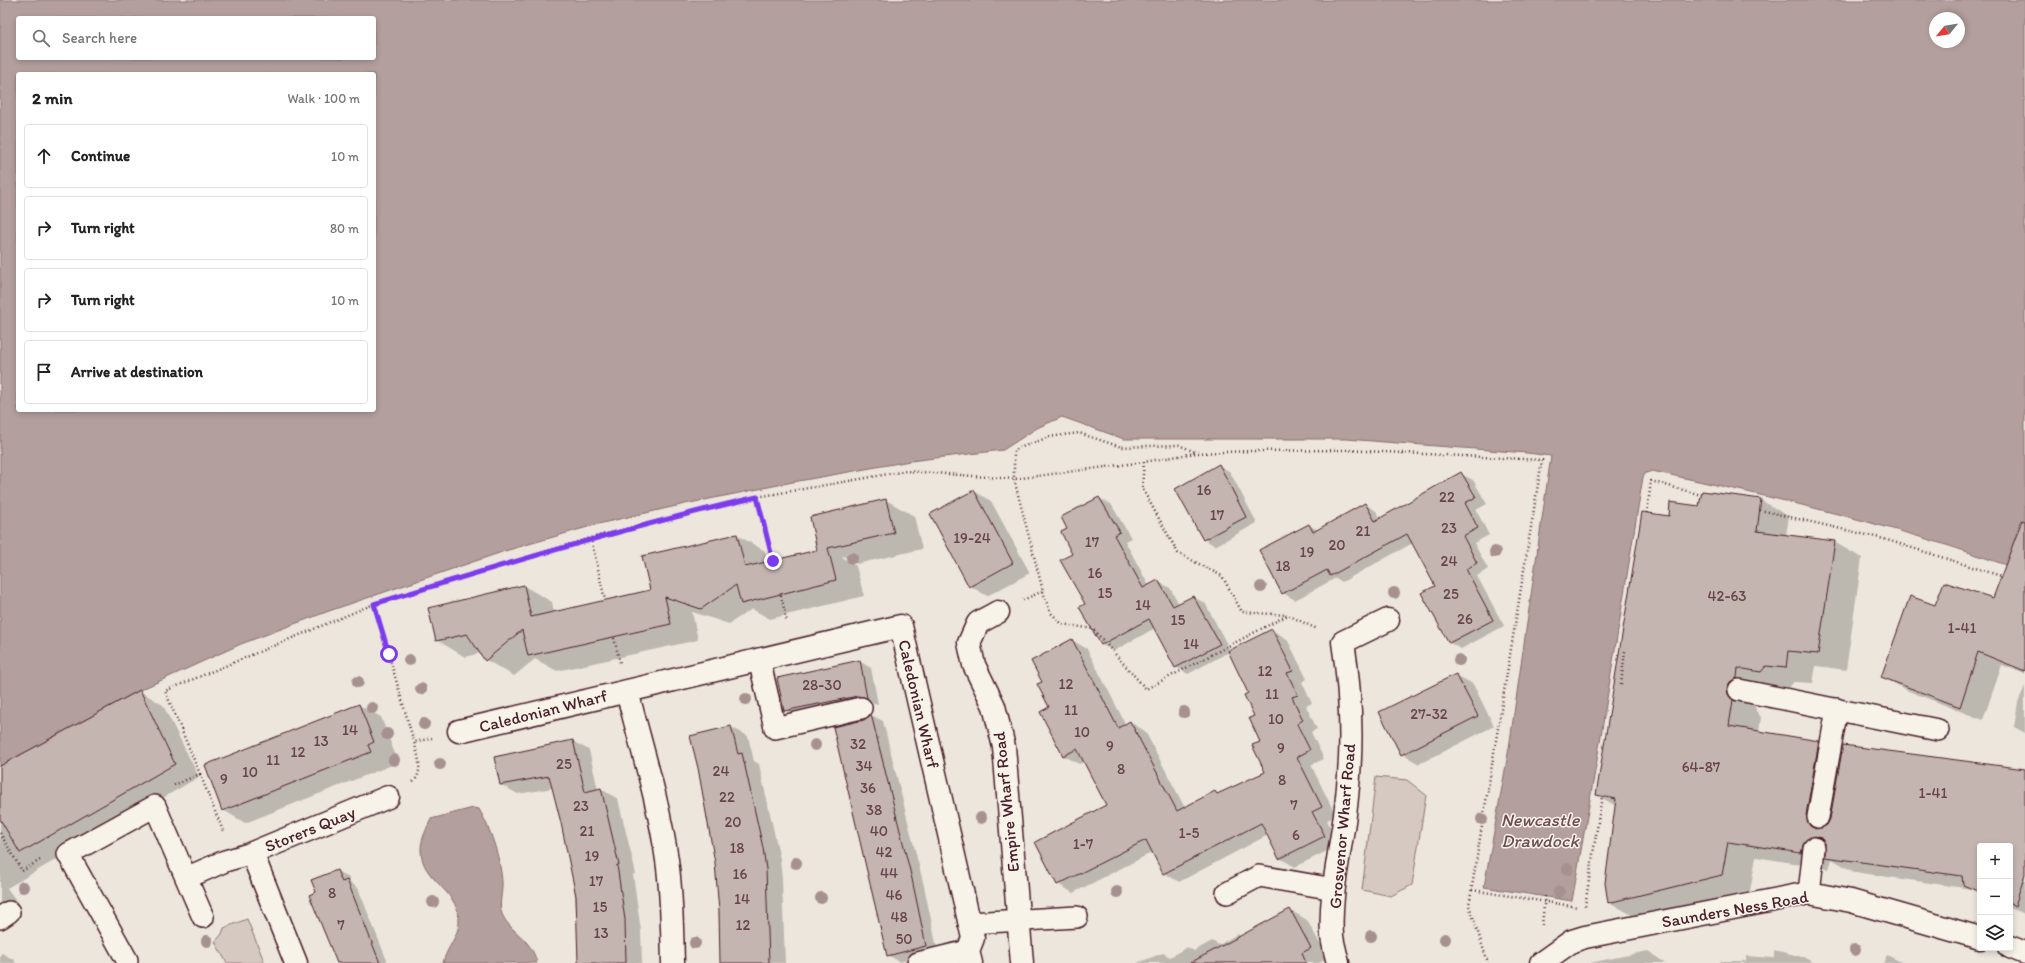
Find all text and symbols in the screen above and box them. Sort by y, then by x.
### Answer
north arrow [1929,12,1965,48]
search box [16,16,376,60]
icon: search [30,27,52,49]
text: Search here [62,29,137,47]
text: 2 min [32,88,72,108]
text: Walk · 100 m [287,91,360,106]
icon: ahead [33,145,55,167]
text: Continue [71,147,130,165]
text: 10 m [331,149,359,164]
icon: right [33,217,55,239]
text: Turn right [71,219,135,237]
text: 80 m [330,221,359,236]
icon: right [33,289,55,311]
text: Turn right [71,291,135,309]
text: 10 m [331,293,359,308]
icon: arrive [33,361,55,383]
text: Arrive at destination [71,363,203,381]
house number: 16 [1197,481,1212,499]
house number: 22 [1439,488,1455,506]
house number: 17 [1210,506,1225,524]
house number: 23 [1441,519,1457,537]
house number: 21 [1356,522,1370,540]
house number: 19-24 [953,529,991,547]
house number: 17 [1085,533,1100,551]
house number: 20 [1328,536,1346,554]
house number: 19 [1300,543,1315,561]
route end [764,552,782,570]
house number: 24 [1441,552,1457,570]
house number: 18 [1275,557,1291,575]
house number: 16 [1088,564,1103,582]
house number: 15 [1098,584,1113,602]
house number: 25 [1443,585,1459,603]
house number: 42-63 [1707,587,1747,605]
house number: 14 [1135,596,1151,614]
house number: 26 [1457,610,1473,628]
house number: 15 [1171,611,1186,629]
house number: 1-41 [1948,619,1977,637]
house number: 14 [1183,635,1199,653]
street label: Caledonian Wharf [894,638,944,771]
route start [380,645,398,663]
house number: 12 [1258,662,1273,680]
house number: 12 [1059,675,1074,693]
house number: 28-30 [802,676,842,694]
street label: Caledonian Wharf [477,685,610,737]
house number: 11 [1265,685,1279,703]
house number: 11 [1064,701,1078,719]
house number: 27-32 [1410,705,1448,723]
house number: 10 [1268,710,1284,728]
house number: 14 [342,721,358,739]
house number: 10 [1074,723,1090,741]
street label: Empire Wharf Road [989,730,1023,873]
house number: 13 [313,732,329,750]
house number: 32 [850,735,866,753]
house number: 9 [1106,737,1114,755]
house number: 9 [1277,739,1285,757]
street label: Grosvenor Wharf Road [1325,742,1359,909]
house number: 12 [291,743,306,761]
house number: 11 [266,751,280,769]
house number: 25 [556,755,572,773]
house number: 34 [855,757,873,775]
house number: 64-87 [1682,758,1721,776]
house number: 8 [1117,760,1125,778]
house number: 24 [713,762,729,780]
house number: 10 [242,763,258,781]
house number: 9 [220,770,228,788]
house number: 8 [1278,771,1286,789]
house number: 36 [860,779,876,797]
house number: 1-41 [1919,784,1948,802]
house number: 22 [719,788,735,806]
house number: 7 [1290,796,1298,814]
house number: 23 [573,797,589,815]
house number: 38 [866,801,882,819]
street label: Storers Quay [262,802,358,856]
water label: Newcastle Drawdock [1501,809,1581,852]
house number: 20 [724,813,742,831]
house number: 21 [580,822,594,840]
house number: 40 [870,822,888,840]
house number: 1-5 [1179,824,1200,842]
house number: 6 [1292,826,1300,844]
house number: 1-7 [1073,835,1094,853]
house number: 18 [729,839,745,857]
house number: 42 [876,843,893,861]
map controls [1977,843,2013,951]
button: + [1977,843,2013,879]
house number: 19 [585,847,600,865]
house number: 44 [880,864,898,882]
house number: 16 [733,865,748,883]
house number: 17 [589,872,604,890]
button: − [1977,879,2013,915]
house number: 8 [328,884,336,902]
house number: 46 [886,886,903,904]
street label: Saunders Ness Road [1660,886,1811,932]
house number: 14 [734,890,750,908]
house number: 15 [593,898,608,916]
house number: 48 [890,908,908,926]
button: layers [1977,915,2013,951]
house number: 7 [337,916,345,934]
house number: 12 [736,916,751,934]
house number: 13 [593,924,609,942]
house number: 50 [895,930,913,948]

